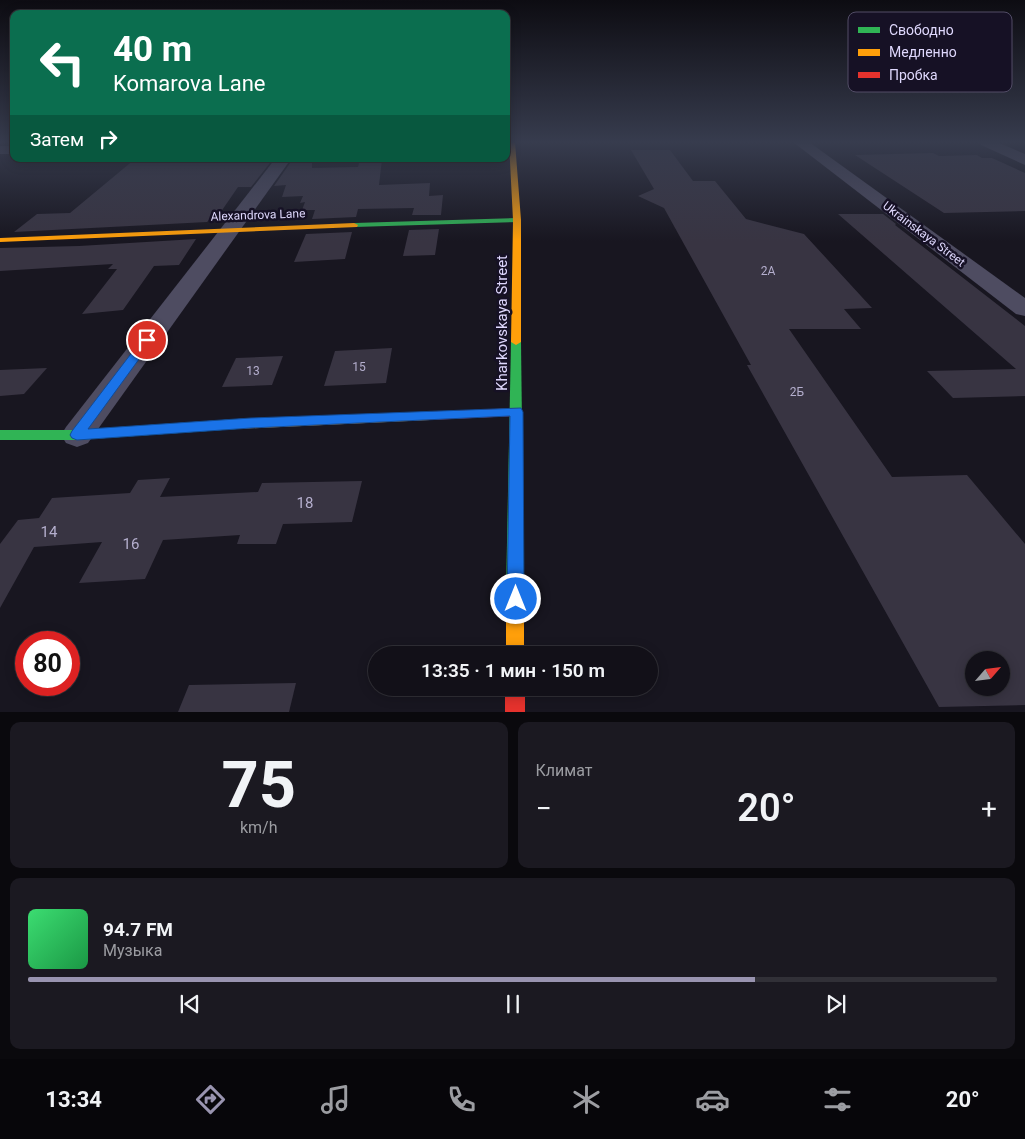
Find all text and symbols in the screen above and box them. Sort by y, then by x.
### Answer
legend [848,12,1012,92]
text: Свободно [889,22,954,38]
text: 40 m [113,29,192,70]
icon: left [30,30,95,95]
text: Медленно [889,44,957,60]
text: Пробка [889,67,938,83]
text: Komarova Lane [113,71,266,96]
icon: right [94,125,122,153]
text: Затем [30,128,84,151]
street label: Ukrainskaya Street [880,199,968,269]
street label: Alexandrova Lane [210,206,306,224]
street label: Kharkovskaya Street [493,255,511,391]
house number: 2А [761,264,775,278]
pin [126,319,168,361]
icon: arrive [133,326,161,354]
house number: 15 [352,360,366,374]
house number: 13 [246,364,260,378]
house number: 2Б [790,385,805,399]
house number: 18 [297,494,313,512]
house number: 14 [41,523,58,541]
house number: 16 [123,535,139,553]
position arrow [489,572,541,624]
speed limit sign: 80 [15,631,80,696]
north arrow [965,651,1010,696]
map controls [965,651,1010,696]
text: 13:35 · 1 мин · 150 m [421,659,605,682]
text: 75 [221,747,296,823]
text: Климат [536,761,592,780]
text: 20° [737,786,795,830]
text: − [536,792,552,825]
text: + [981,792,997,825]
text: km/h [240,818,278,837]
text: 94.7 FM [103,918,173,941]
text: Музыка [103,941,162,960]
icon: previous [176,990,204,1018]
icon: pause [499,990,527,1018]
icon: next [822,990,850,1018]
icon: directions [193,1082,228,1117]
icon: music [318,1082,353,1117]
icon: phone [444,1082,479,1117]
icon: climate [569,1082,604,1117]
icon: car [695,1082,730,1117]
icon: filters [820,1082,855,1117]
text: 13:34 [45,1087,102,1112]
text: 20° [946,1087,980,1112]

